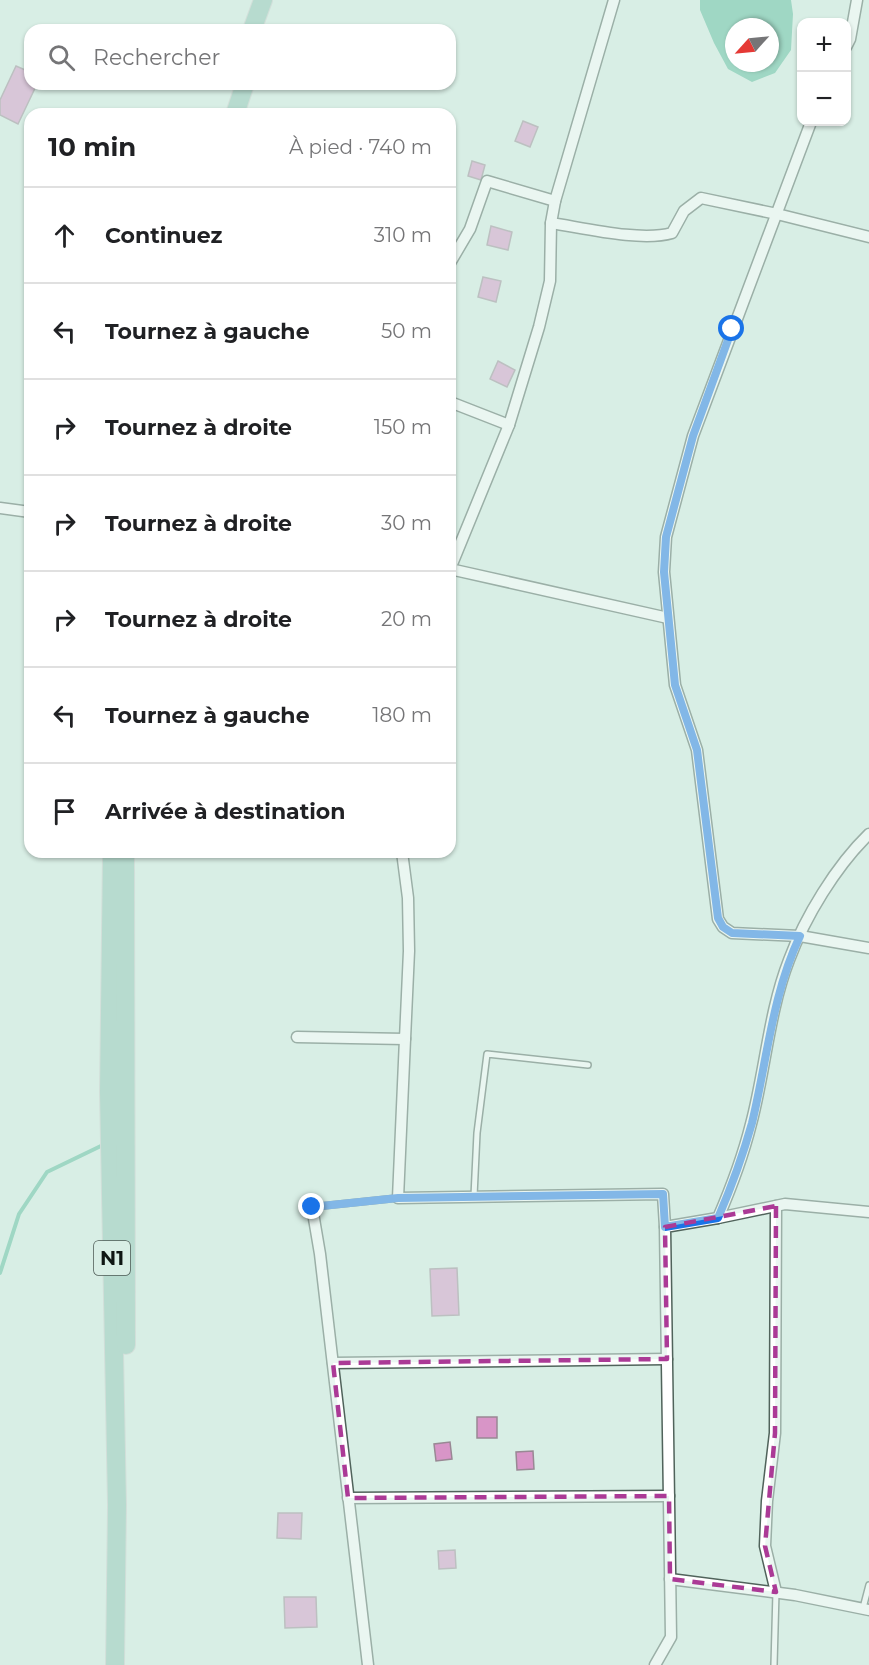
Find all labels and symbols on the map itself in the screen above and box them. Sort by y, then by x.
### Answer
north arrow [725,18,779,72]
route start [718,315,744,341]
route end [298,1193,324,1219]
road number: N1 [94,1241,130,1275]

